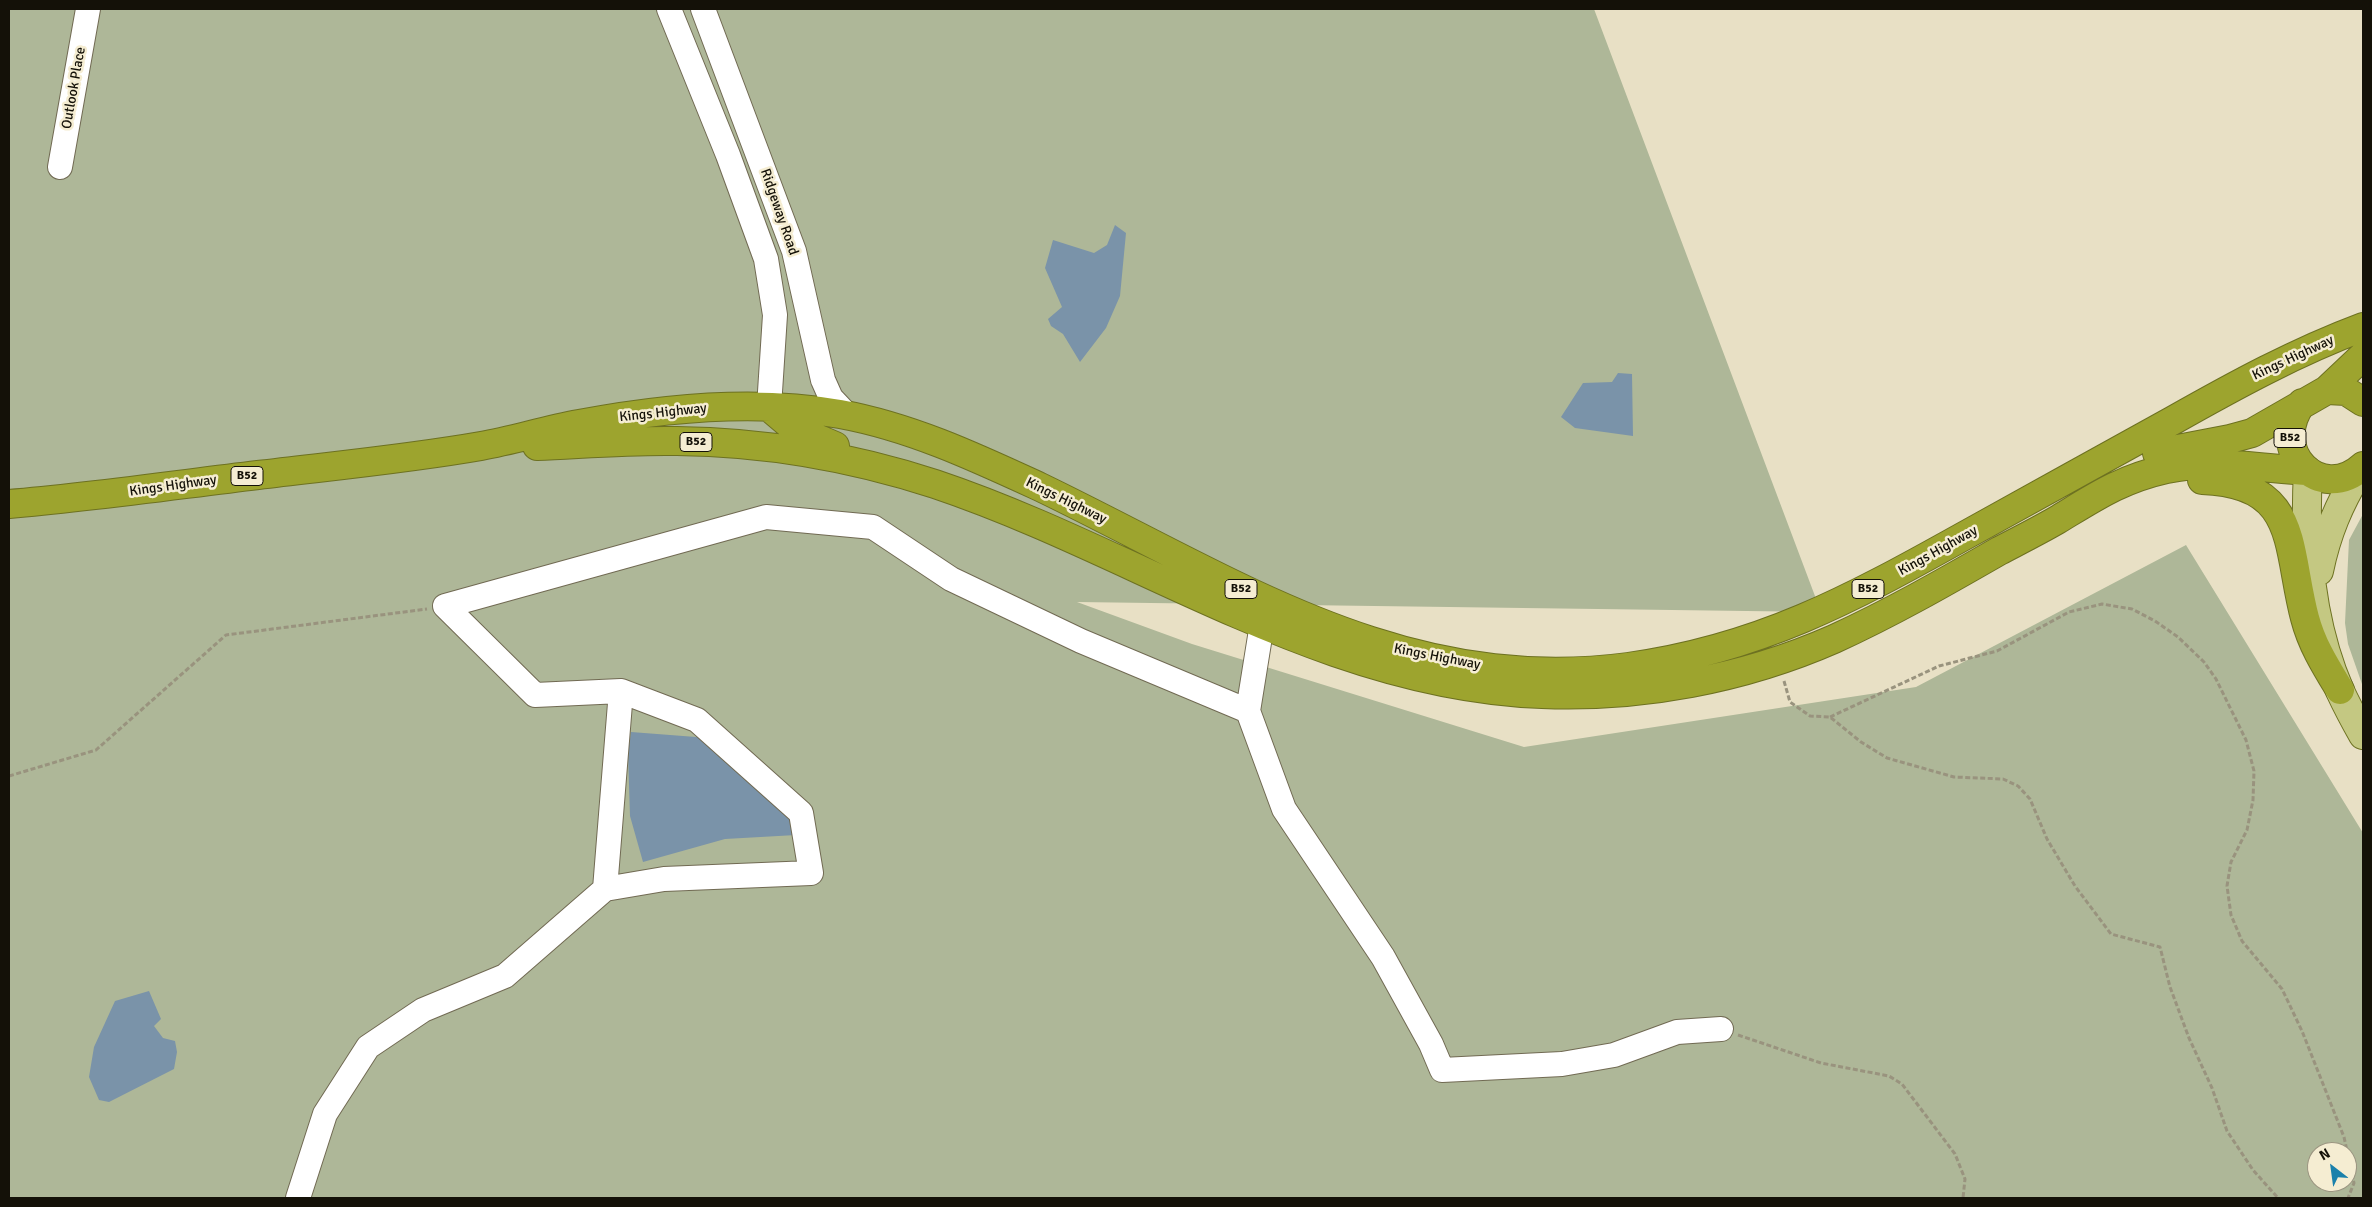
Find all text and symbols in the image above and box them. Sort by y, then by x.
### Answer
street label: Outlook Place [59,46,89,130]
street label: Ridgeway Road [756,167,802,257]
street label: Kings Highway [2250,332,2336,384]
street label: Kings Highway [618,400,708,426]
road number: B52 [2274,428,2306,448]
road number: B52 [680,432,712,452]
road number: B52 [231,466,263,486]
street label: Kings Highway [128,472,218,500]
street label: Kings Highway [1023,474,1109,528]
street label: Kings Highway [1896,522,1980,580]
road number: B52 [1225,580,1257,598]
road number: B52 [1852,580,1884,598]
street label: Kings Highway [1392,640,1482,674]
north arrow [2307,1142,2357,1192]
text: N [2316,1145,2333,1164]

